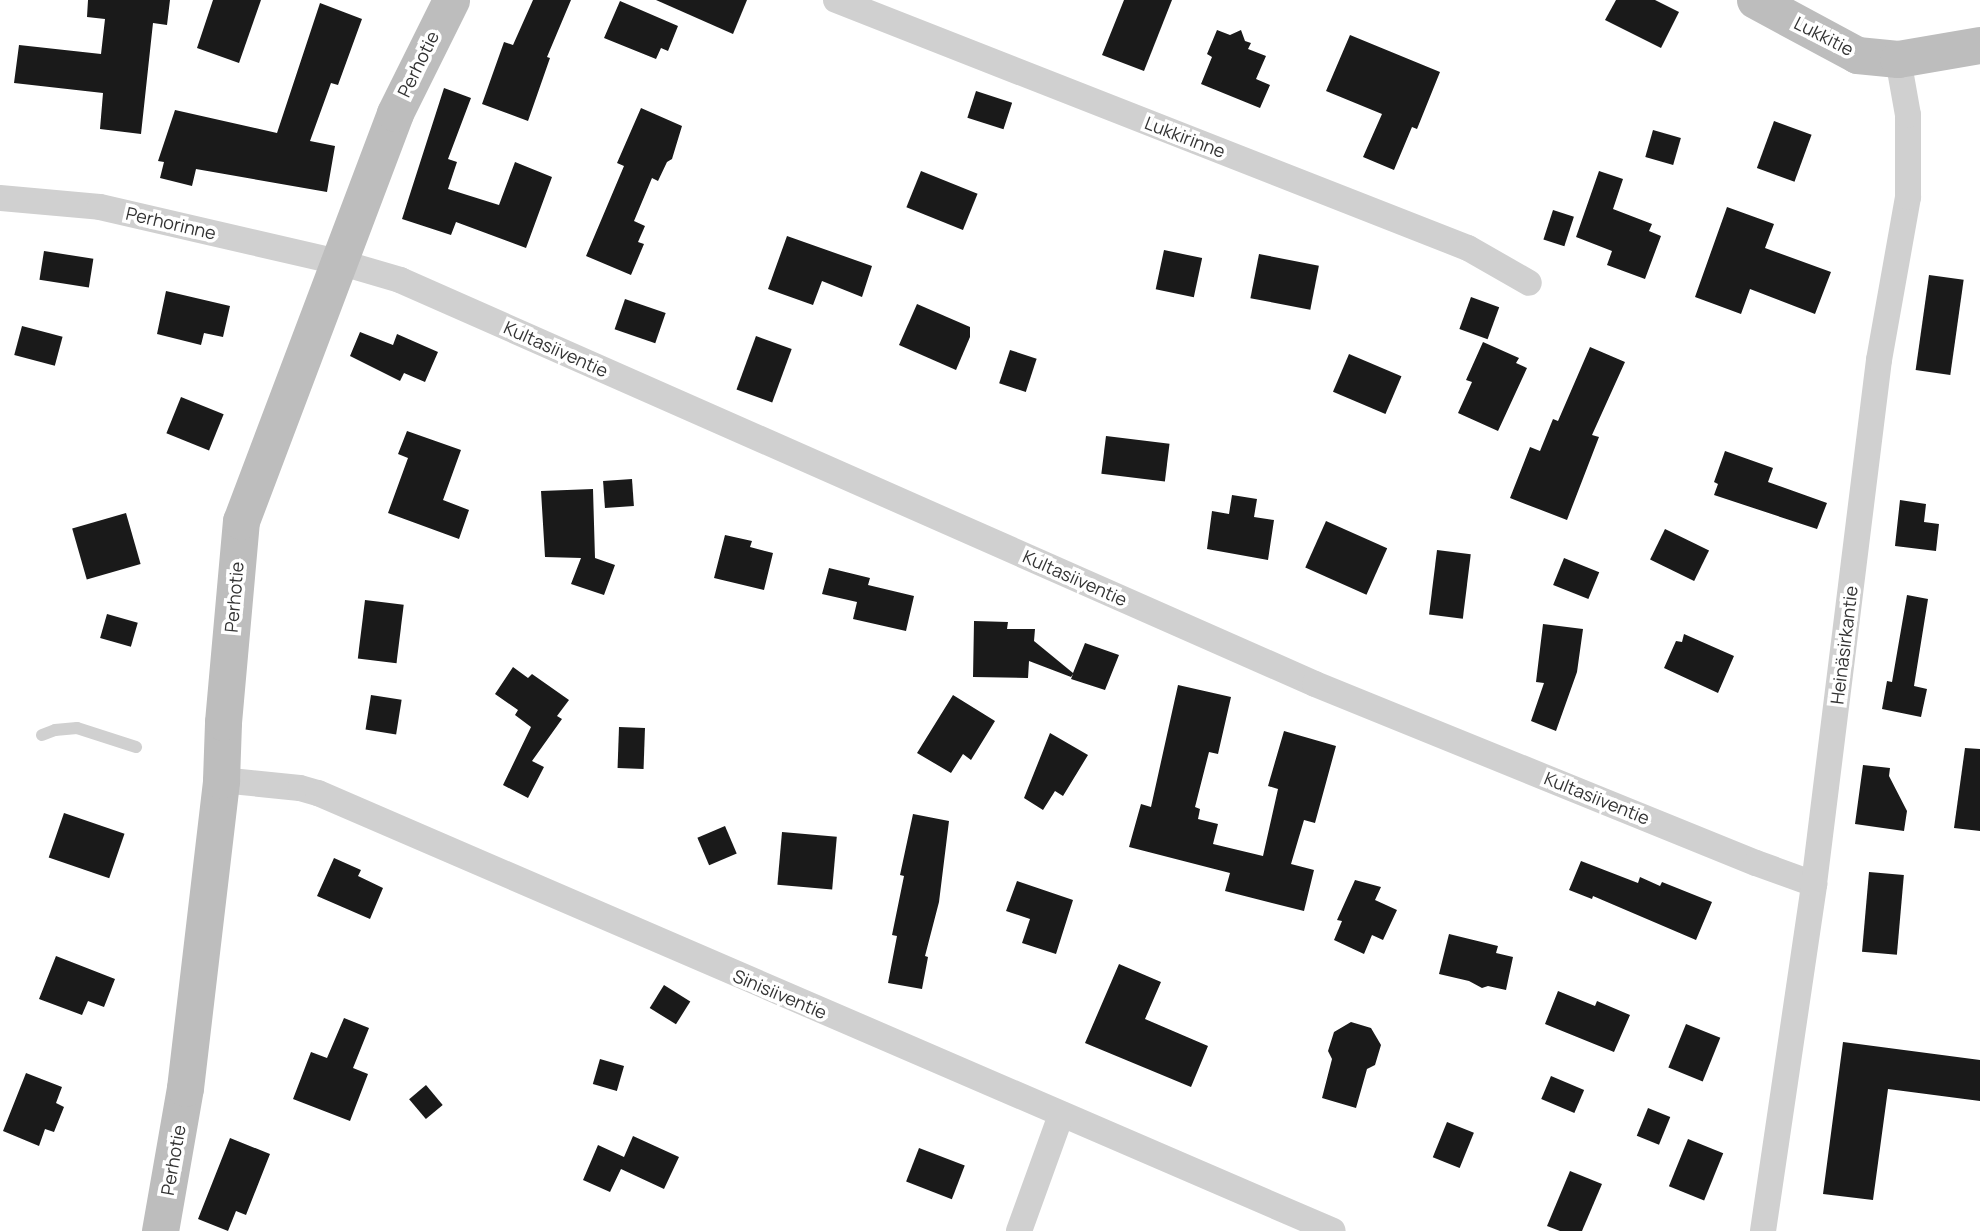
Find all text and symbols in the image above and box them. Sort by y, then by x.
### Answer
street label: Lukkitie [1791,12,1857,60]
street label: Perhotie [393,27,443,101]
street label: Lukkirinne [1142,112,1228,162]
street label: Perhorinne [124,202,218,244]
street label: Kultasiiventie [501,316,611,382]
street label: Kultasiiventie [1020,545,1130,611]
street label: Perhotie [220,561,248,633]
street label: Heinäsirkantie [1826,584,1862,706]
street label: Kultasiiventie [1541,767,1653,829]
street label: Sinisiiventie [730,965,830,1023]
street label: Perhotie [156,1123,190,1197]

